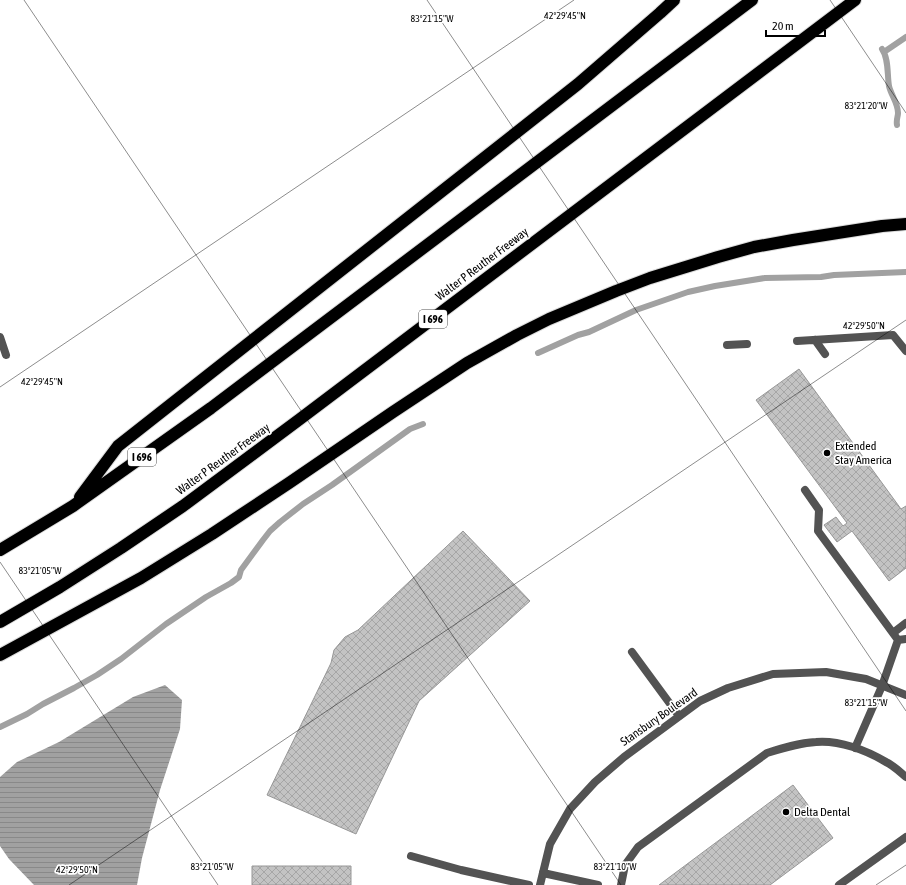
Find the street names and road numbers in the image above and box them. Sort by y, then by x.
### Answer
street label: Walter P Reuther Freeway [433,225,531,303]
road number: I 696 [419,310,447,328]
street label: Walter P Reuther Freeway [174,420,273,498]
road number: I 696 [128,448,156,466]
street label: Stansbury Boulevard [618,685,700,749]

